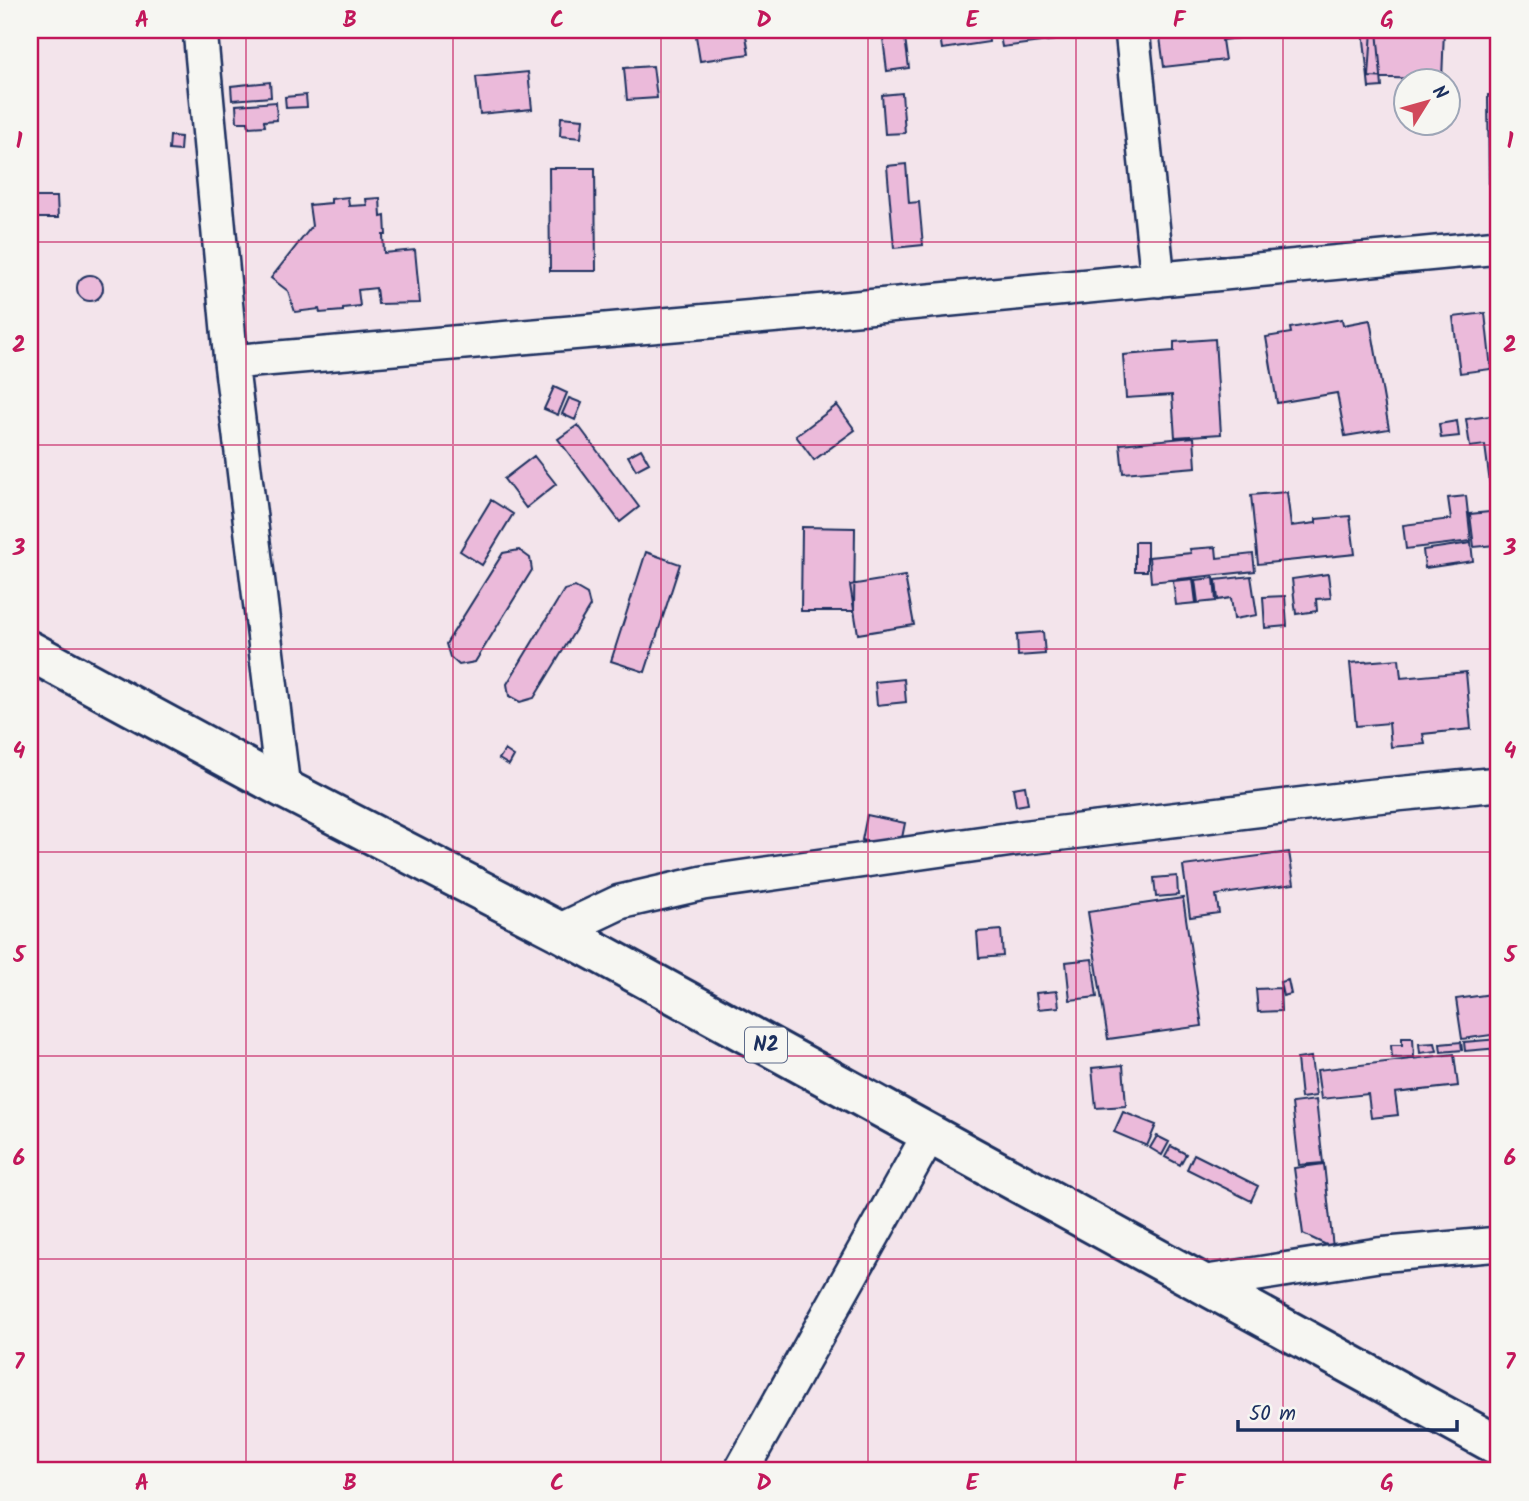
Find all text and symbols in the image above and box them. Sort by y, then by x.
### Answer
text: A [135,3,149,39]
text: B [343,3,357,39]
text: C [550,3,564,39]
text: D [756,3,772,39]
text: E [966,3,980,39]
text: F [1173,3,1187,39]
text: G [1380,3,1394,39]
north arrow [1392,66,1462,136]
text: N [1423,79,1455,107]
text: 1 [16,124,23,160]
text: 1 [1507,124,1514,160]
text: 2 [12,328,26,364]
text: 2 [1503,328,1517,364]
text: 3 [12,531,26,567]
text: 3 [1503,531,1517,567]
text: 4 [13,734,26,770]
text: 4 [1504,734,1517,770]
text: 5 [12,938,27,974]
text: 5 [1503,938,1518,974]
road number: N2 [745,1028,787,1062]
text: 6 [13,1141,25,1177]
text: 6 [1504,1141,1516,1177]
text: 7 [14,1345,26,1381]
text: 7 [1505,1345,1517,1381]
scale bar [1238,1389,1457,1433]
text: 50 m [1249,1398,1296,1431]
text: A [135,1466,149,1501]
text: B [343,1466,357,1501]
text: C [550,1466,564,1501]
text: D [756,1466,772,1501]
text: E [966,1466,980,1501]
text: F [1173,1466,1187,1501]
text: G [1380,1466,1394,1501]

